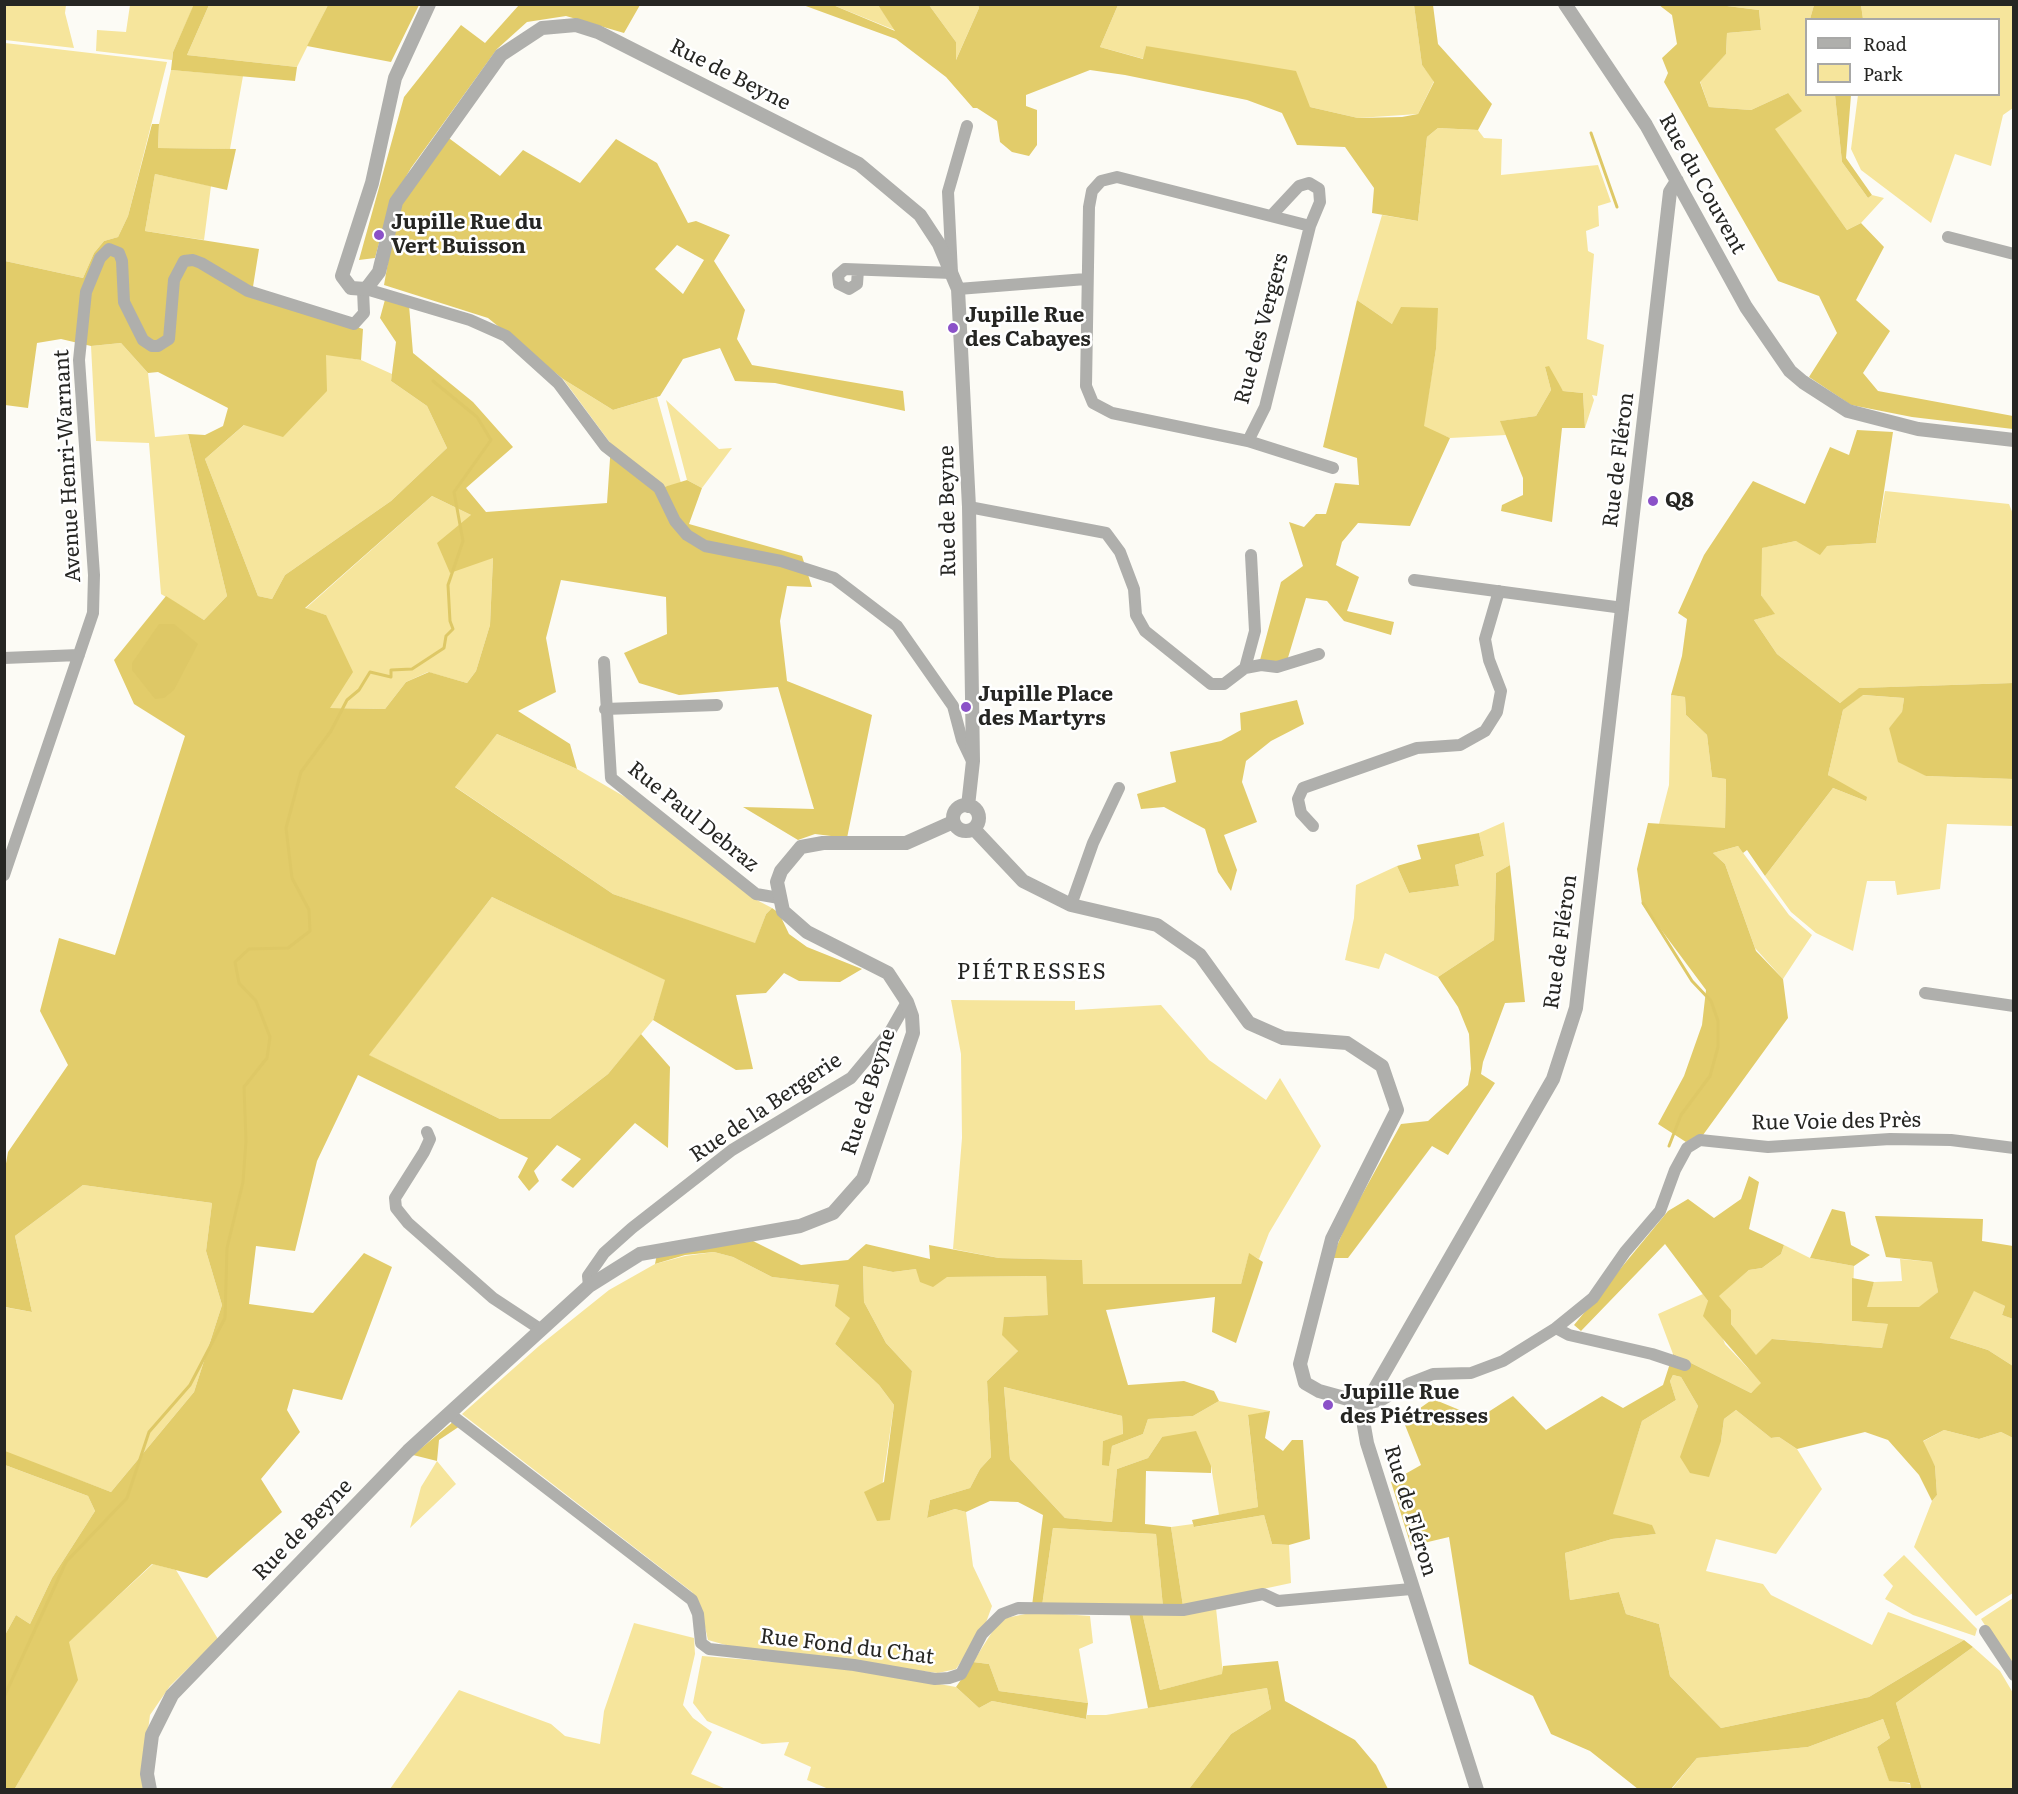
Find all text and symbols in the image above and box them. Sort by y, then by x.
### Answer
legend [1805,18,2000,96]
text: Road [1863,30,1907,57]
street label: Rue de Beyne [666,34,794,116]
text: Park [1863,60,1902,87]
street label: Rue du Couvent [1653,109,1751,259]
place label: Jupille Rue du Vert Buisson [391,210,542,260]
marker: Jupille Rue du Vert Buisson [372,228,386,242]
street label: Rue des Vergers [1230,251,1294,407]
place label: Jupille Rue des Cabayes [965,303,1091,353]
marker: Jupille Rue des Cabayes [946,321,960,335]
street label: Avenue Henri-Warnant [49,349,87,583]
street label: Rue de Fléron [1598,391,1640,529]
street label: Rue de Beyne [934,445,962,577]
place label: Q8 [1665,488,1694,514]
marker: Q8 [1646,494,1660,508]
place label: Jupille Place des Martyrs [978,682,1113,732]
marker: Jupille Place des Martyrs [959,700,973,714]
street label: Rue Paul Debraz [623,757,763,877]
street label: Rue de Fléron [1539,873,1583,1011]
district label: PIÉTRESSES [957,960,1107,986]
street label: Rue de Beyne [837,1026,901,1158]
street label: Rue de la Bergerie [685,1048,847,1168]
street label: Rue Voie des Près [1751,1108,1921,1136]
place label: Jupille Rue des Piétresses [1340,1380,1488,1430]
marker: Jupille Rue des Piétresses [1321,1398,1335,1412]
street label: Rue de Fléron [1378,1442,1442,1580]
street label: Rue de Beyne [248,1474,358,1586]
street label: Rue Fond du Chat [758,1624,936,1670]

